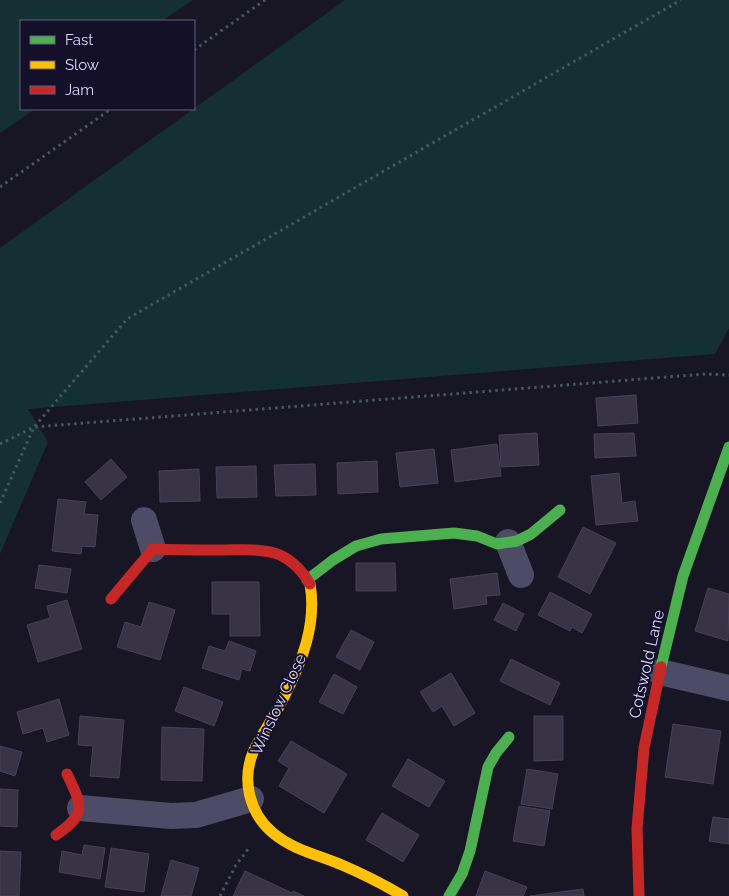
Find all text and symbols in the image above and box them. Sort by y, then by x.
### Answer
legend [20,20,195,110]
text: Fast [65,31,93,49]
text: Slow [65,56,99,74]
text: Jam [65,81,94,99]
street label: Cotswold Lane [625,608,668,720]
street label: Winslow Close [247,651,310,758]

